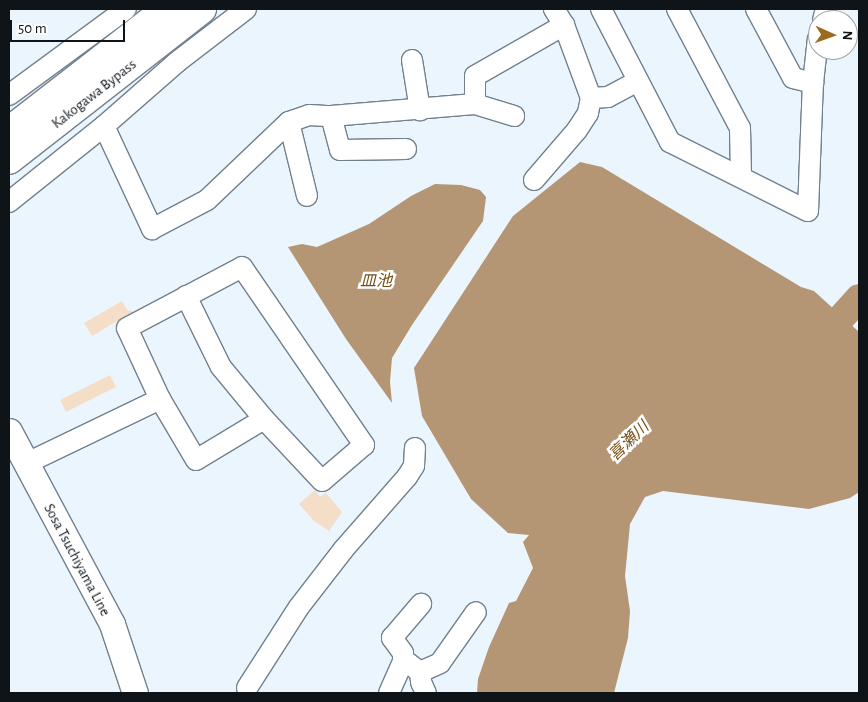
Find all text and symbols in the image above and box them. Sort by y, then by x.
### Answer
scale bar [12,10,128,42]
north arrow [808,10,858,60]
text: 50 m [18,21,47,36]
text: N [840,30,854,41]
street label: Kakogawa Bypass [48,55,140,133]
water label: 皿池 [360,271,392,291]
water label: 喜瀬川 [605,417,653,465]
street label: Sosa Tsuchiyama Line [40,501,114,619]

